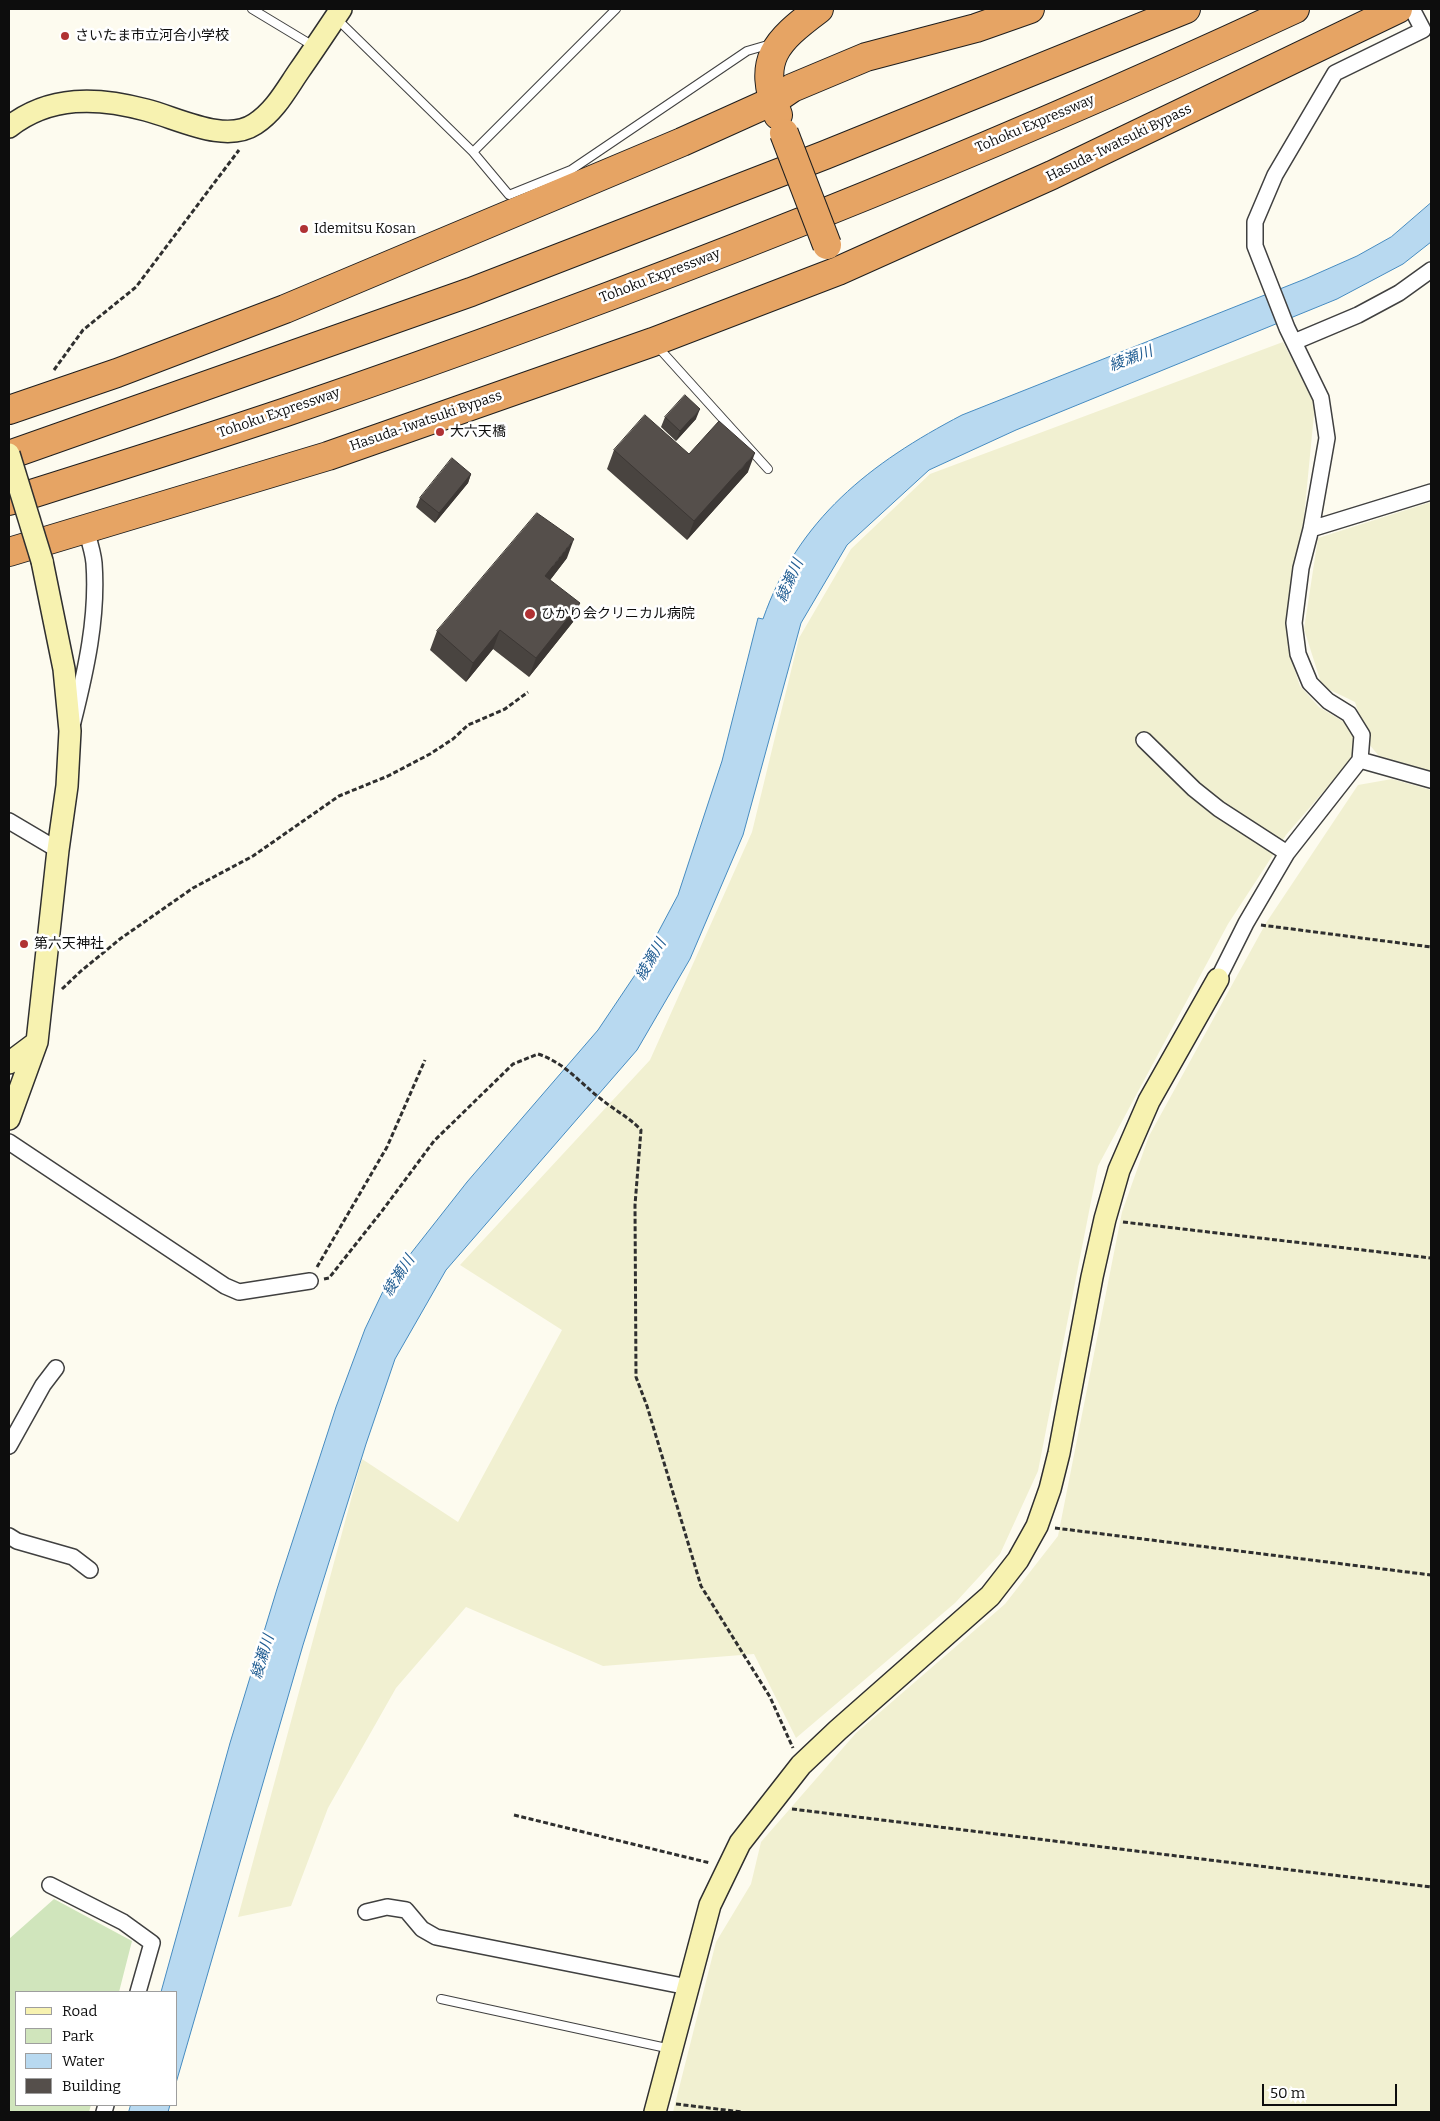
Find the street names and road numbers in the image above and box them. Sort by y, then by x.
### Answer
street label: Tohoku Expressway [973,91,1097,157]
street label: Hasuda-Iwatsuki Bypass [1044,100,1194,186]
street label: Tohoku Expressway [597,245,723,307]
street label: Tohoku Expressway [216,384,342,442]
street label: Hasuda-Iwatsuki Bypass [348,387,504,455]

